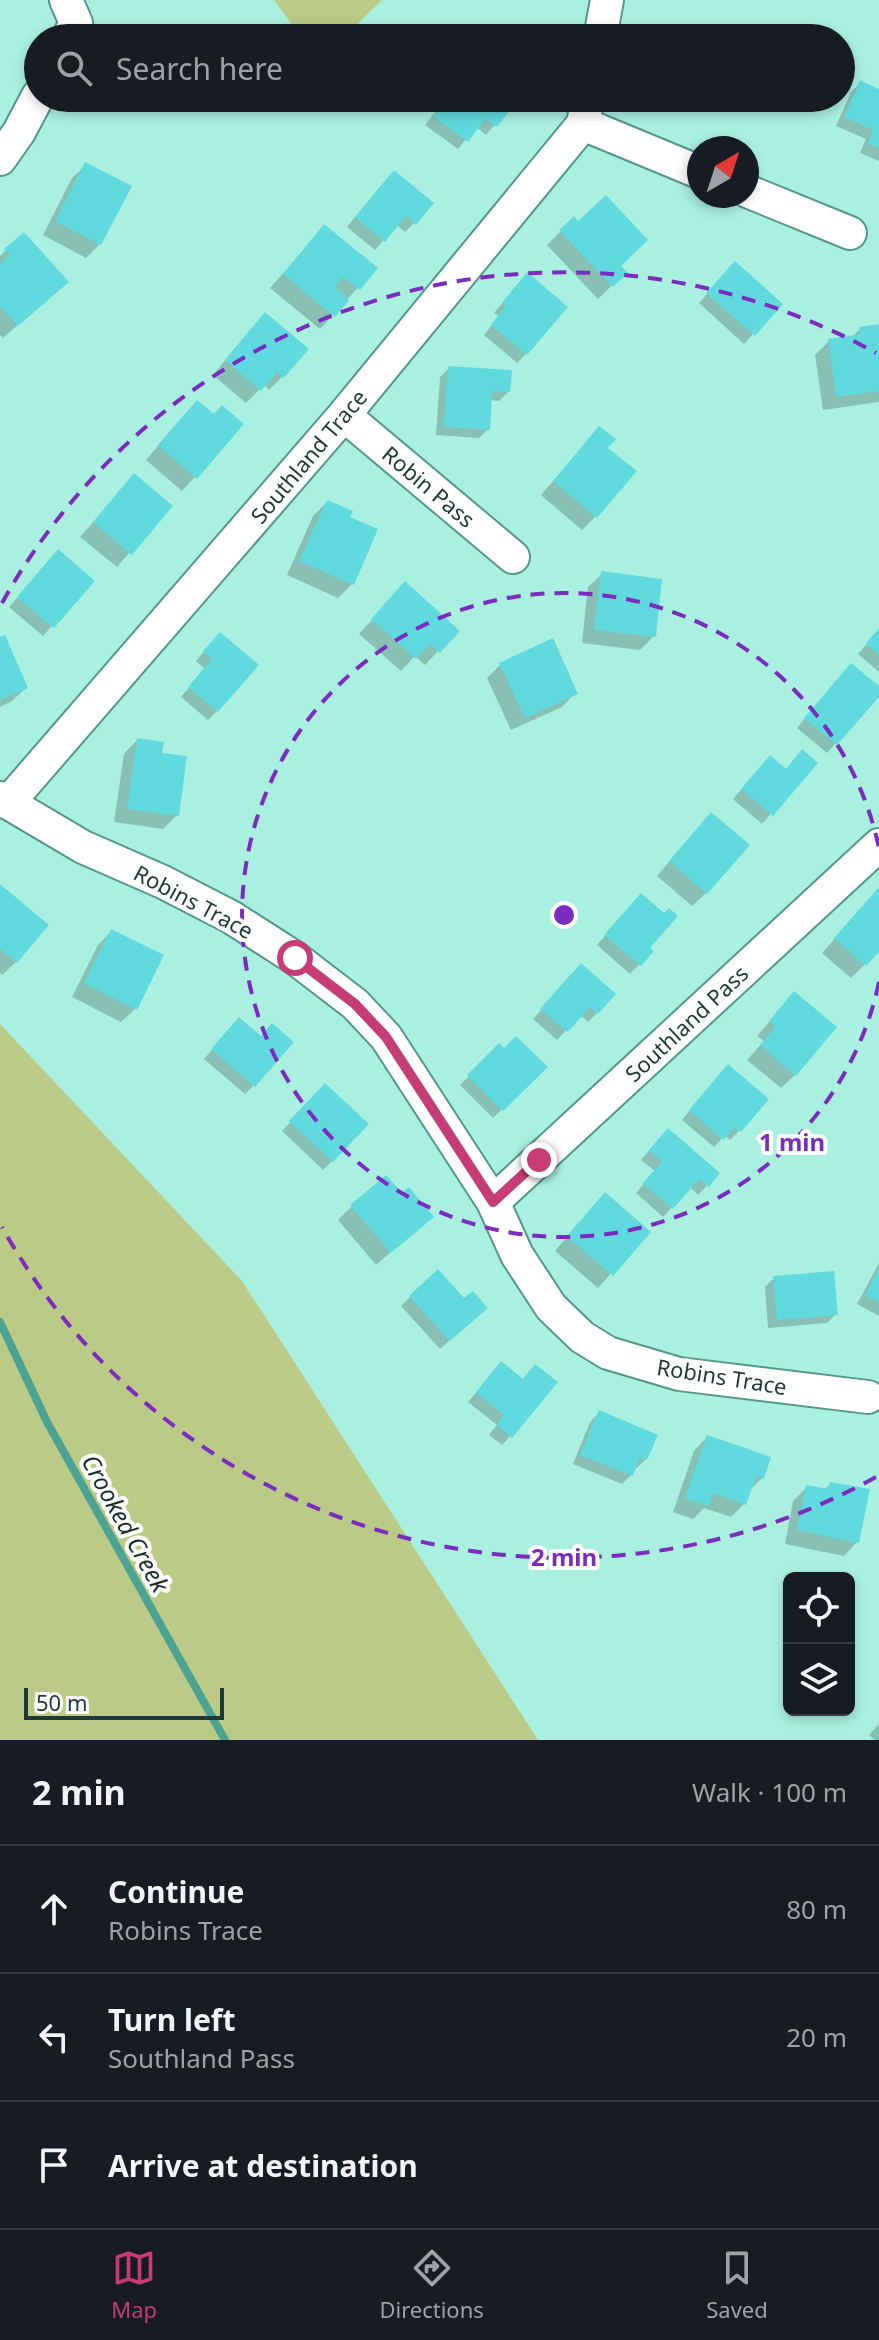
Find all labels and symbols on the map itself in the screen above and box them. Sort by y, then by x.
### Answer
north arrow [687,136,759,208]
street label: Southland Trace [243,383,373,529]
street label: Robin Pass [376,438,482,534]
street label: Robins Trace [129,857,259,945]
centre of rings [550,901,578,929]
route start [277,940,313,976]
street label: Southland Pass [618,958,754,1088]
text: 1 min [759,1125,825,1158]
route end [521,1142,557,1178]
street label: Robins Trace [655,1351,789,1401]
water label: Crooked Creek [75,1448,178,1599]
text: 2 min [531,1540,597,1573]
scale bar [24,1684,224,1720]

